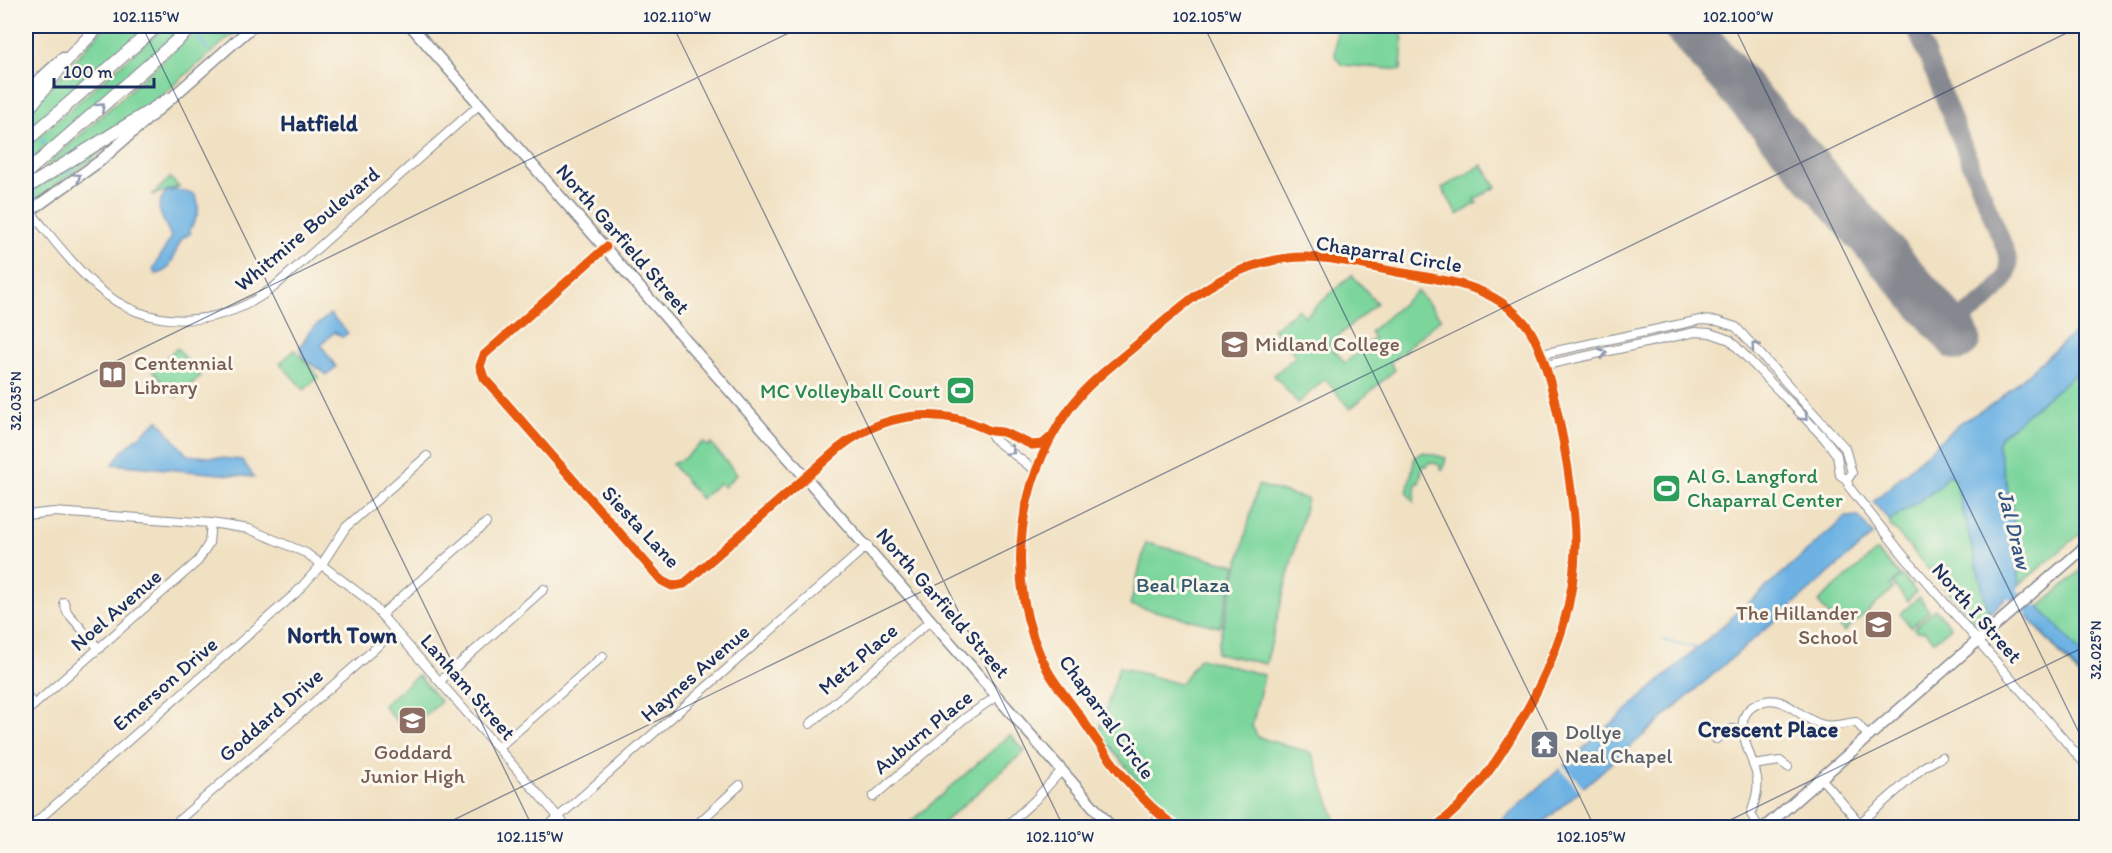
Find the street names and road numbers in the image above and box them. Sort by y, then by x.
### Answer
street label: North Garfield Street [551,158,696,319]
street label: Whitmire Boulevard [229,161,384,296]
street label: Chaparral Circle [1314,230,1464,277]
street label: Siesta Lane [597,480,686,573]
street label: North Garfield Street [871,522,1016,683]
street label: North I Street [1927,557,2028,668]
street label: Noel Avenue [65,563,166,656]
street label: Metz Place [813,617,902,700]
street label: Haynes Avenue [635,618,754,727]
street label: Lanham Street [415,628,521,745]
street label: Emerson Drive [107,631,222,736]
street label: Chaparral Circle [1054,650,1161,784]
street label: Goddard Drive [213,663,328,767]
street label: Auburn Place [868,684,977,779]

